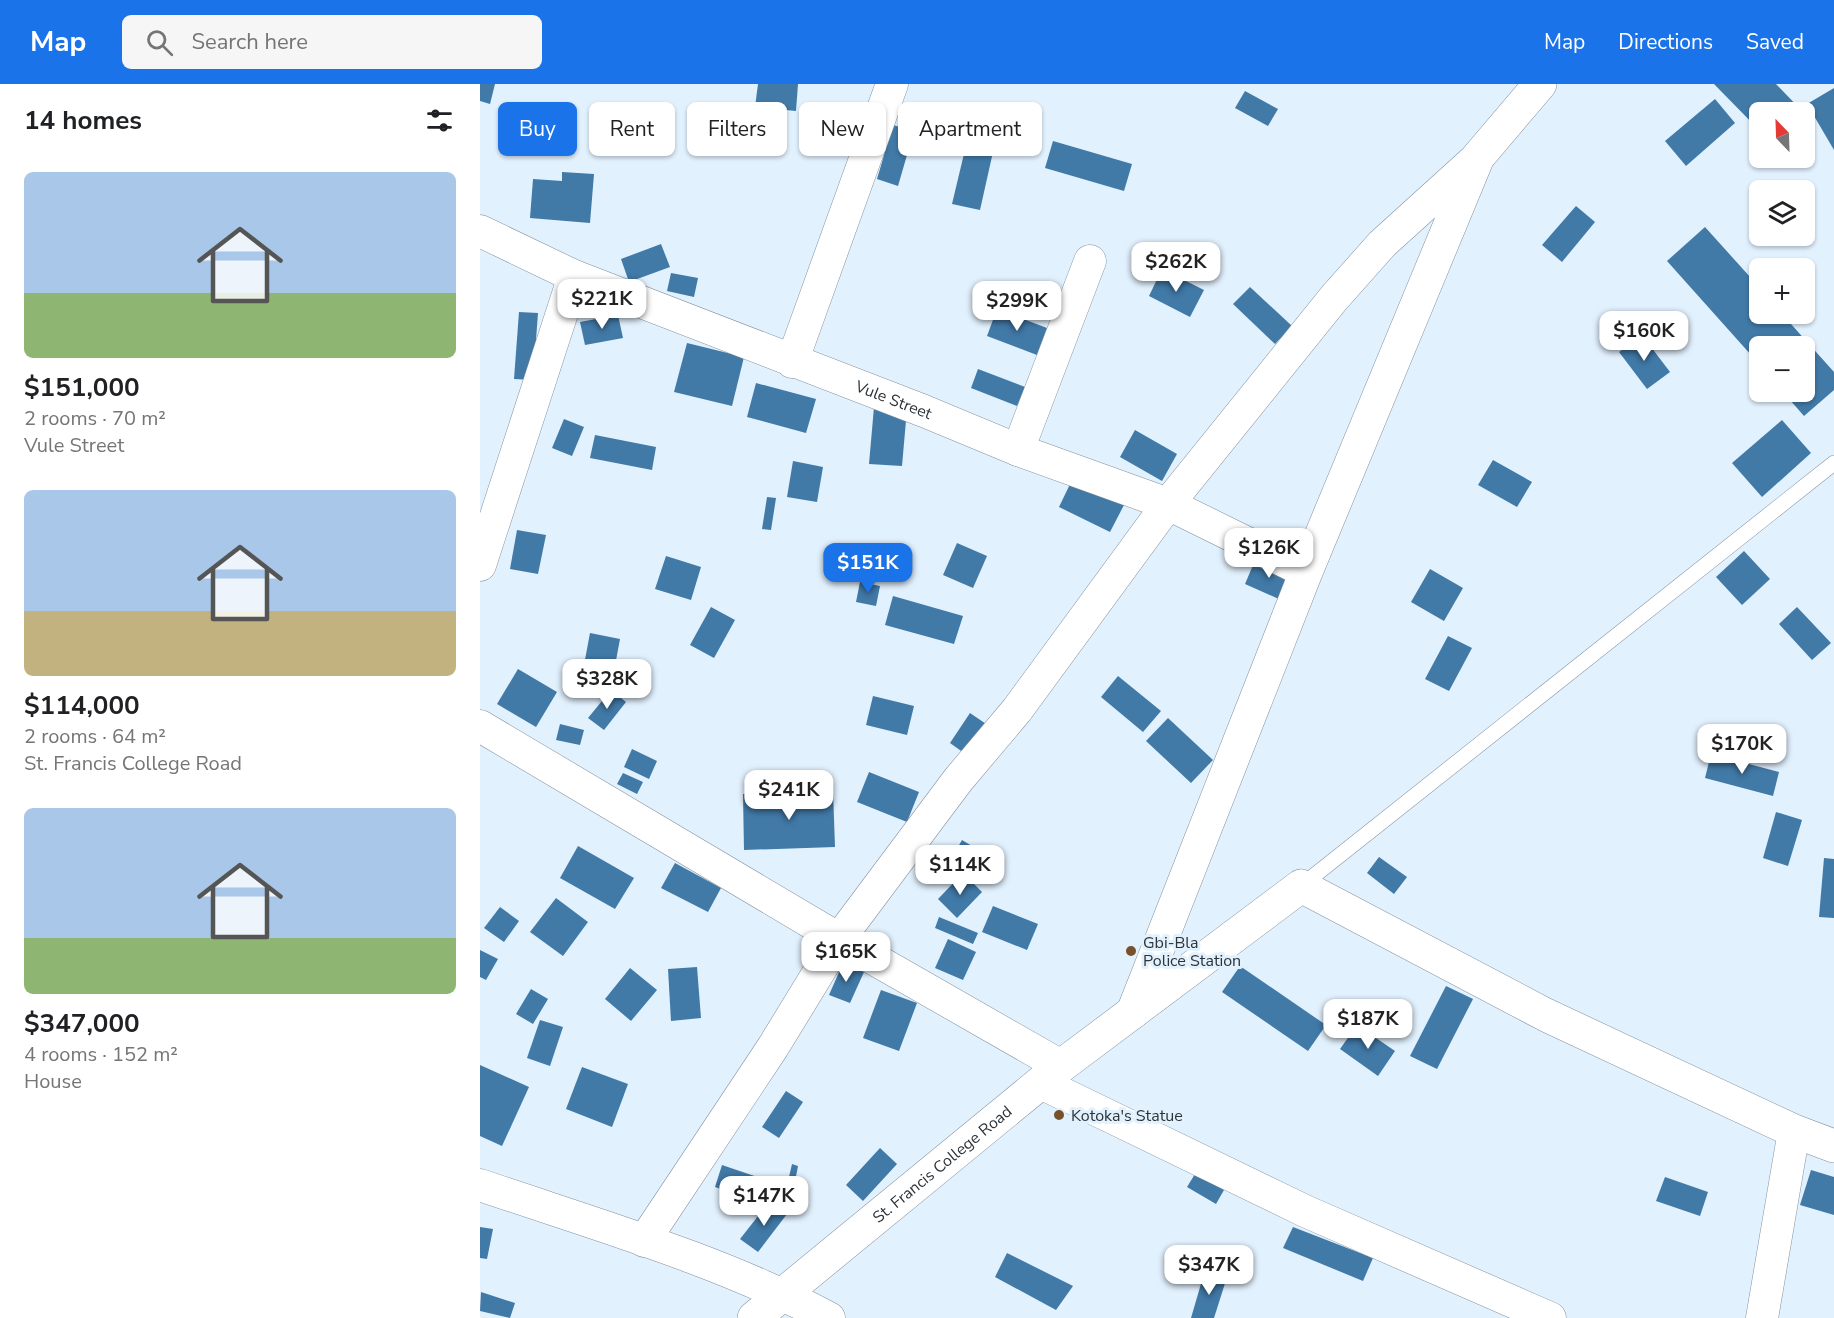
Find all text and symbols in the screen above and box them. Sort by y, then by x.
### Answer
search box [122,15,542,69]
text: Map [30,23,86,61]
icon: search [143,26,176,59]
text: Search here [191,27,308,57]
text: Map [1544,28,1585,56]
text: Directions [1618,28,1713,56]
text: Saved [1746,28,1804,56]
chip: Buy [498,102,577,156]
chip: Rent [589,102,675,156]
chip: Filters [687,102,787,156]
chip: New [799,102,886,156]
chip: Apartment [898,102,1042,156]
north arrow [1749,102,1815,168]
map controls [1749,102,1815,402]
text: 14 homes [24,103,142,138]
icon: filters [423,104,456,137]
button: layers [1749,180,1815,246]
icon: home [186,211,294,319]
pin: $262K [1134,242,1218,293]
text: $262K [1145,248,1207,275]
button: + [1749,258,1815,324]
pin: $221K [560,279,644,330]
pin: $299K [975,281,1059,332]
text: $221K [571,285,633,312]
text: $299K [986,287,1048,314]
pin: $160K [1602,311,1686,362]
text: $160K [1613,317,1675,344]
button: − [1749,336,1815,402]
text: $151,000 [24,370,140,405]
street label: Vule Street [851,375,935,425]
text: 2 rooms · 70 m² [24,405,166,432]
text: Vule Street [24,432,124,459]
pin: $126K [1227,528,1311,579]
icon: home [186,529,294,637]
text: $126K [1238,534,1300,561]
pin: $151K [826,543,910,594]
text: $151K [837,549,899,576]
pin: $328K [565,659,649,710]
text: $328K [576,665,638,692]
text: $114,000 [24,688,140,723]
text: 2 rooms · 64 m² [24,723,166,750]
pin: $170K [1700,724,1784,775]
text: $170K [1711,730,1773,757]
text: St. Francis College Road [24,750,242,777]
pin: $241K [747,770,831,821]
text: $241K [758,776,820,803]
pin: $114K [918,845,1002,896]
icon: home [186,847,294,955]
text: $114K [929,851,991,878]
pin: $165K [804,932,888,983]
place label: Gbi-Bla Police Station [1143,932,1241,972]
text: $165K [815,938,877,965]
marker: Gbi-Bla Police Station [1124,944,1138,958]
pin: $187K [1326,999,1410,1050]
text: $187K [1337,1005,1399,1032]
text: $347,000 [24,1006,140,1041]
text: 4 rooms · 152 m² [24,1041,178,1068]
text: House [24,1068,82,1095]
street label: St. Francis College Road [868,1101,1017,1228]
place label: Kotoka's Statue [1071,1105,1183,1127]
marker: Kotoka's Statue [1052,1108,1066,1122]
pin: $147K [722,1176,806,1227]
text: $147K [733,1182,795,1209]
pin: $347K [1167,1245,1251,1296]
text: $347K [1178,1251,1240,1278]

